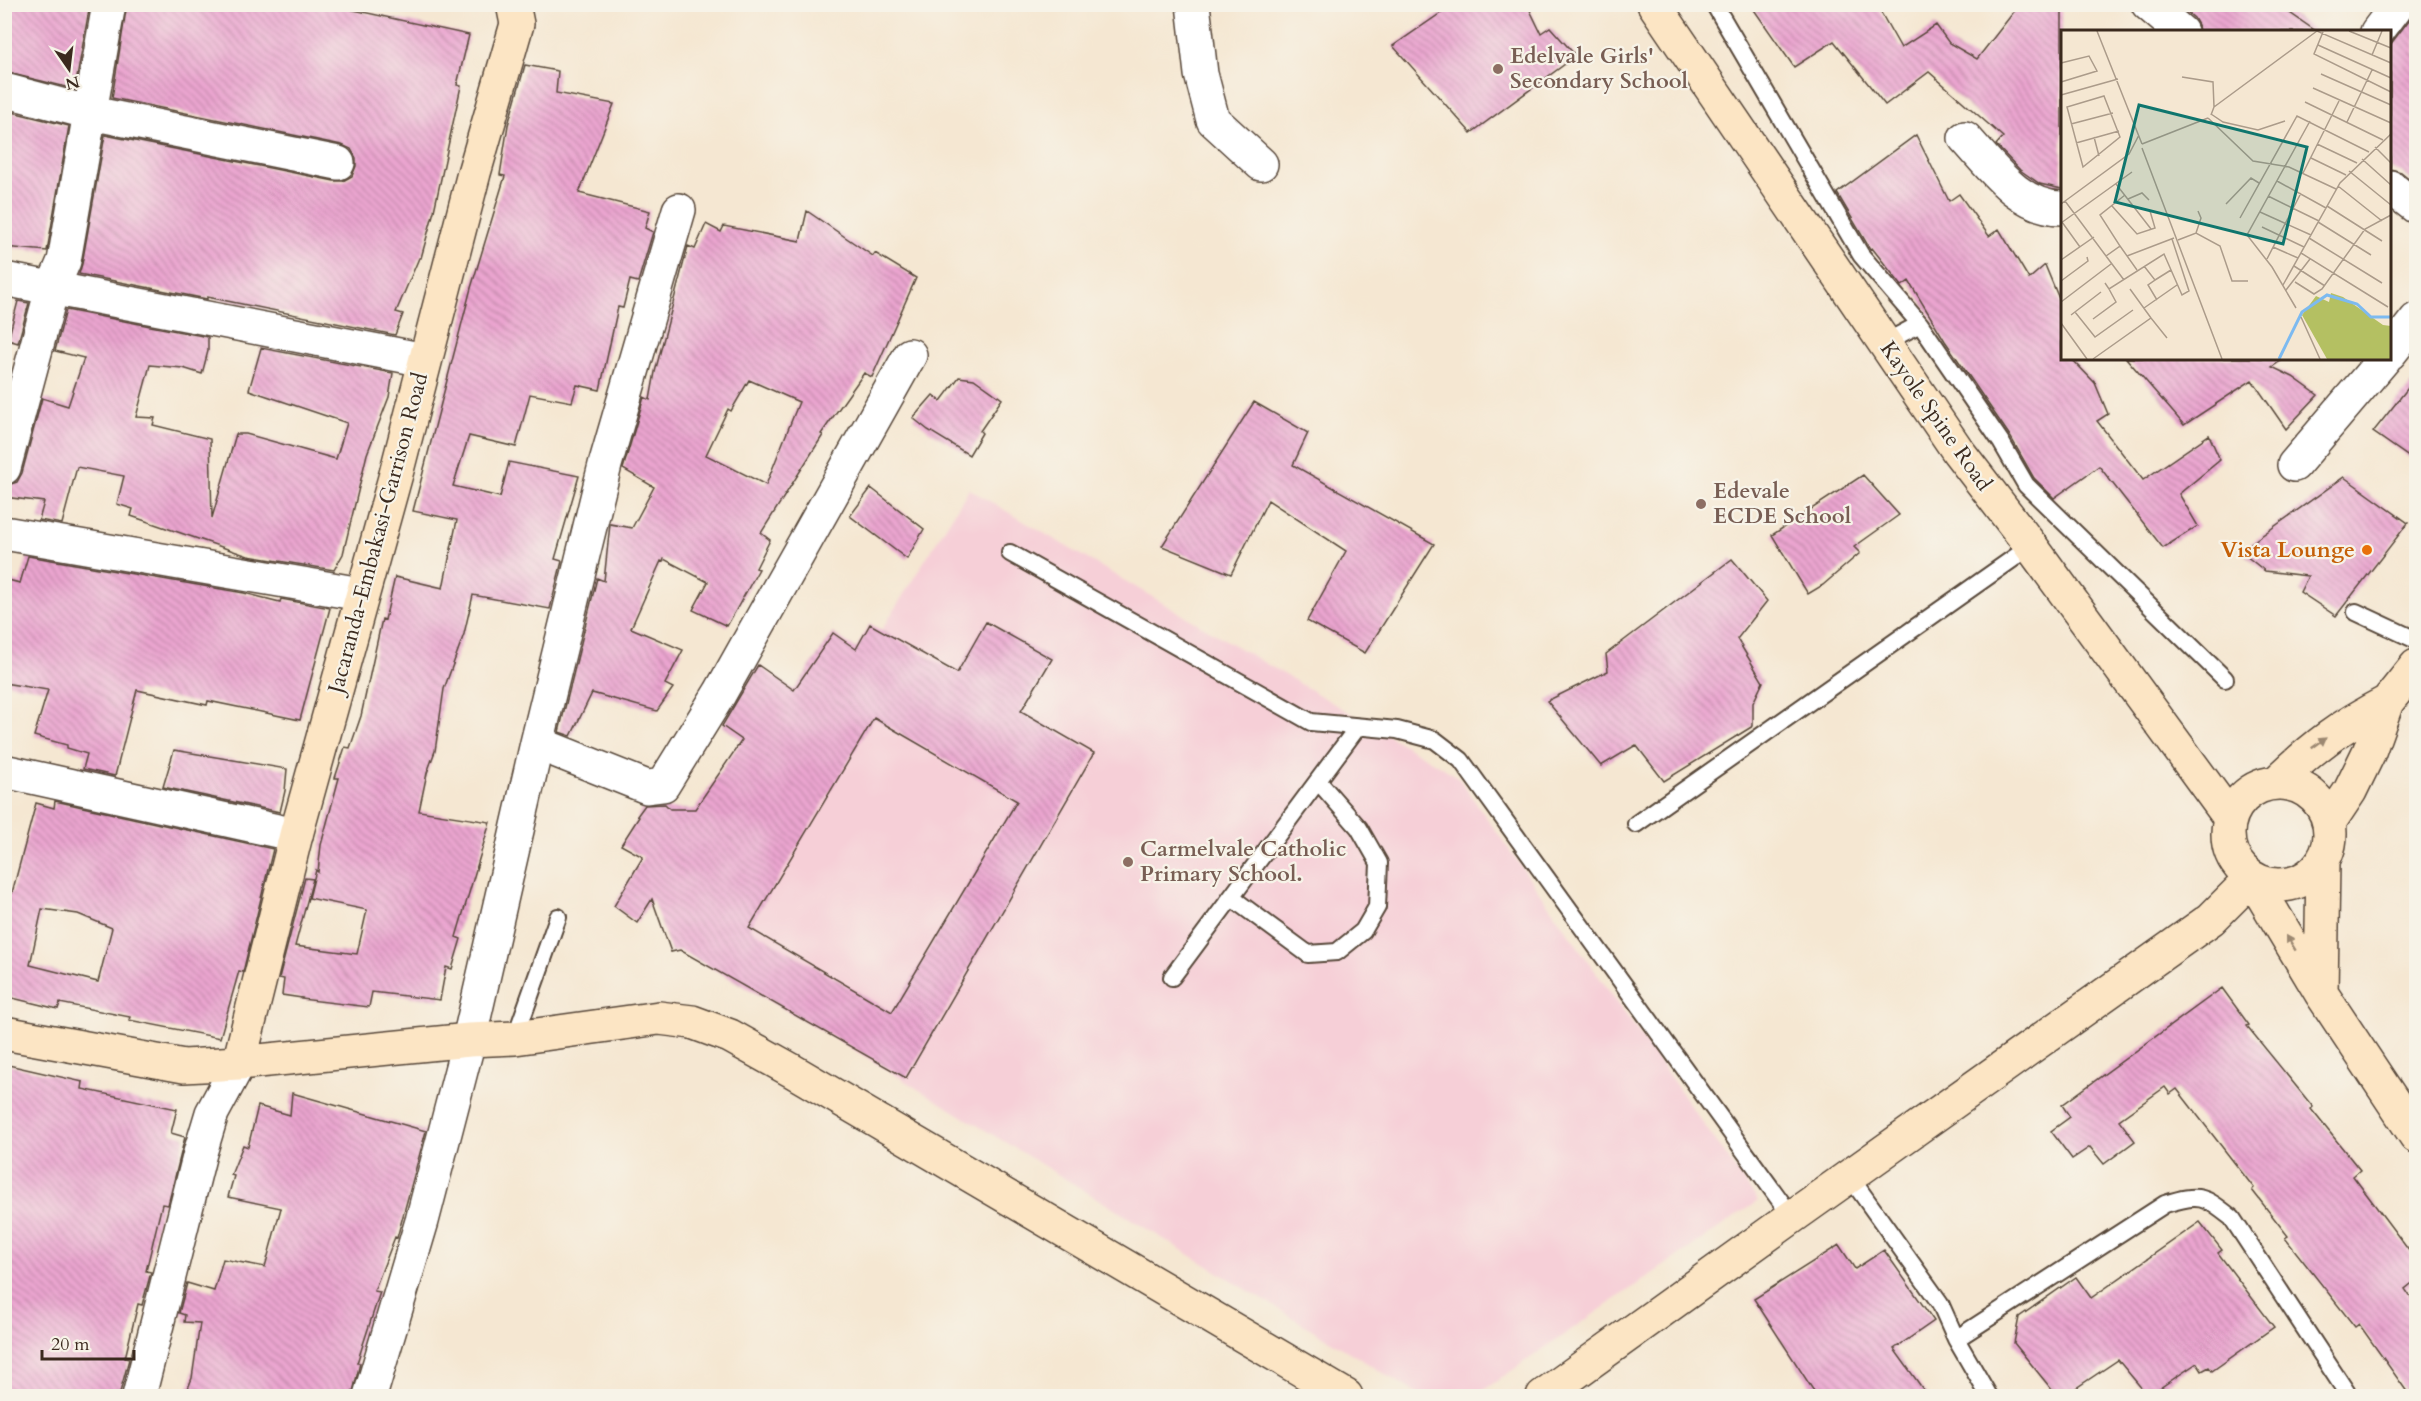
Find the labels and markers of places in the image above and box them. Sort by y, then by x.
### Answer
place label: Edelvale Girls' Secondary School [1510,41,1689,96]
marker: Edelvale Girls' Secondary School [1491,62,1505,76]
place label: Edevale ECDE School [1713,476,1852,531]
marker: Edevale ECDE School [1694,497,1708,511]
place label: Vista Lounge [2221,535,2355,565]
marker: Vista Lounge [2360,543,2374,557]
place label: Carmelvale Catholic Primary School. [1140,834,1346,889]
marker: Carmelvale Catholic Primary School. [1121,855,1135,869]

